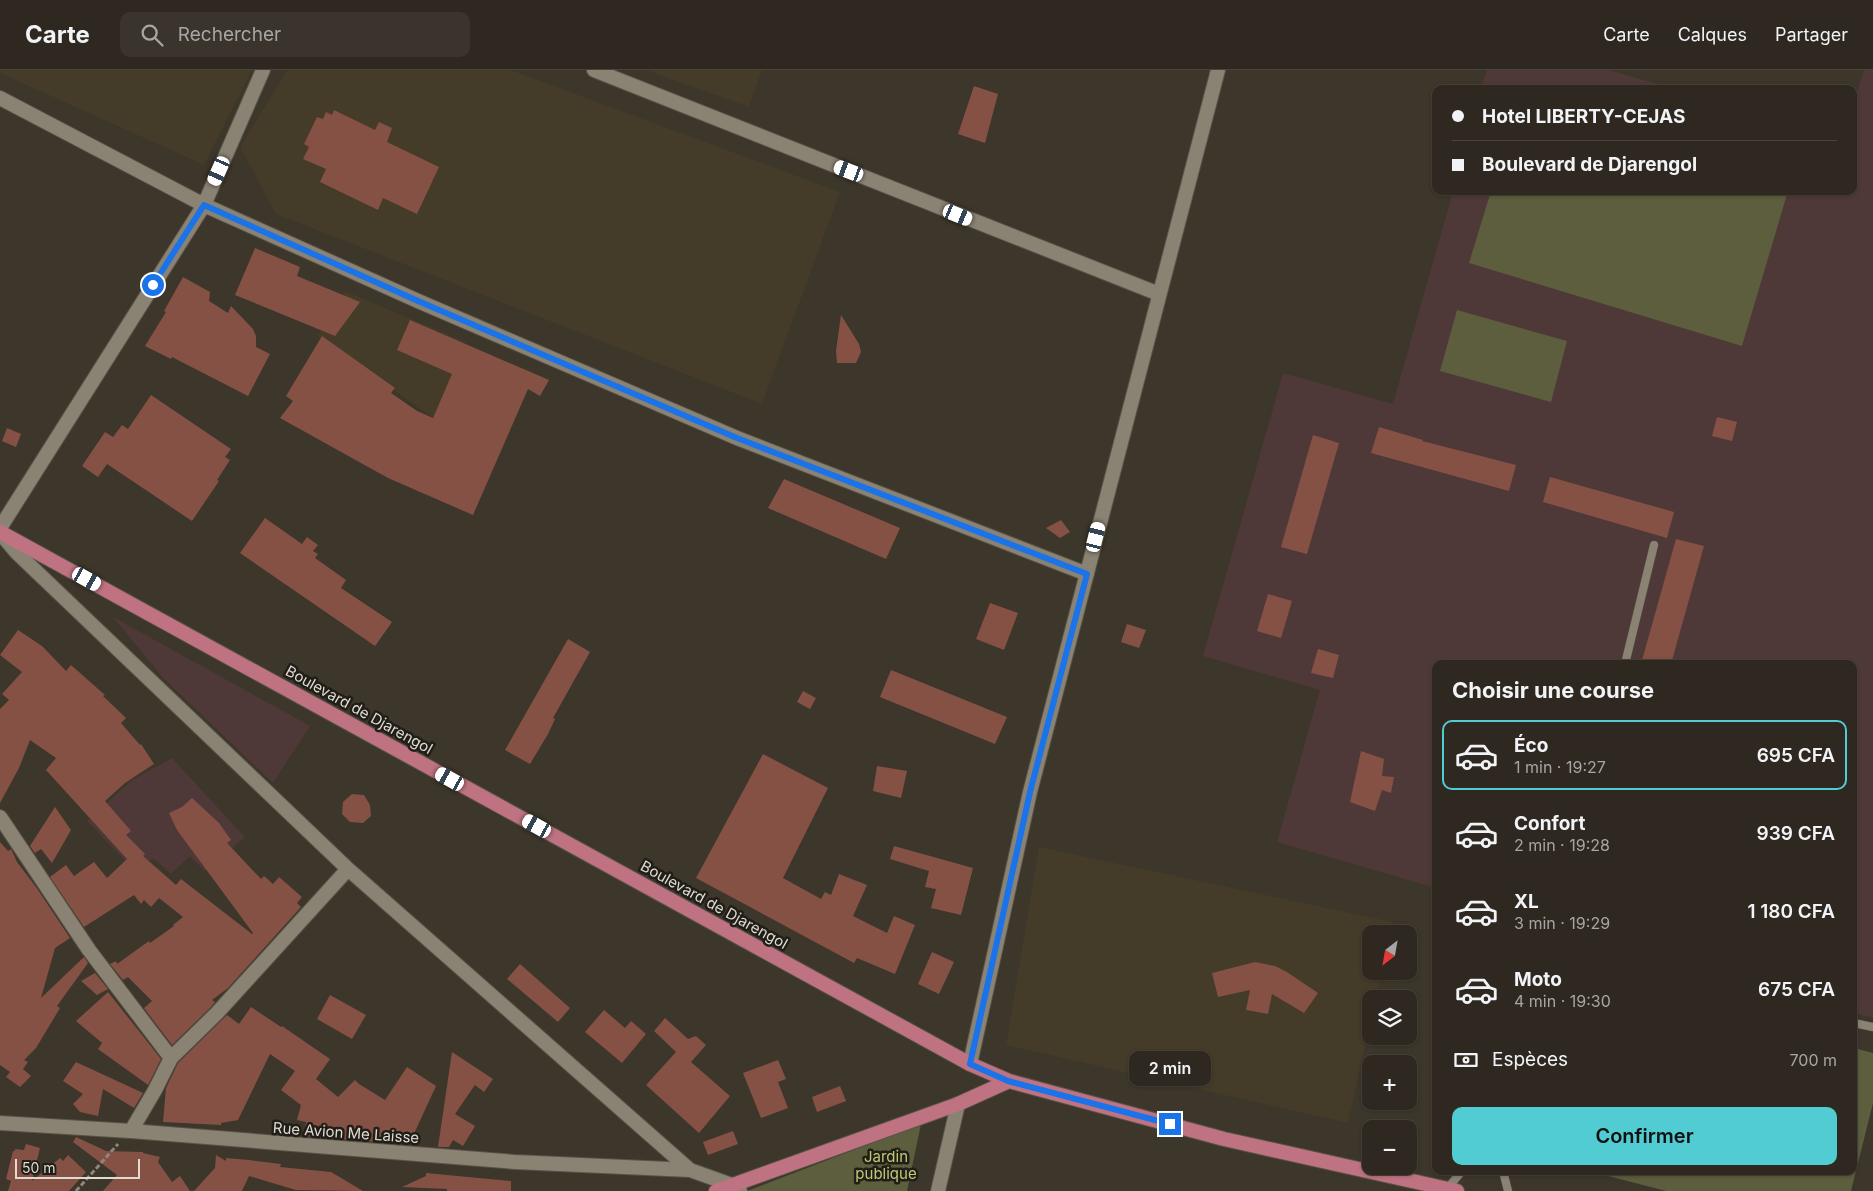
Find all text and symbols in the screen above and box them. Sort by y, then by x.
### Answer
search box [120,12,470,57]
text: Carte [25,20,90,49]
icon: search [138,21,166,49]
text: Rechercher [178,23,281,46]
text: Carte [1603,24,1650,45]
text: Calques [1678,24,1747,45]
text: Partager [1775,24,1848,45]
text: Hotel LIBERTY-CEJAS [1482,105,1685,128]
text: Boulevard de Djarengol [1482,153,1697,176]
car [206,154,231,188]
car [832,159,865,183]
car [941,202,974,228]
route start [142,274,164,296]
car [1085,521,1106,553]
car [70,565,103,593]
street label: Boulevard de Djarengol [282,661,436,758]
text: Choisir une course [1452,677,1654,703]
icon: car [1454,733,1499,778]
text: Éco [1514,734,1548,757]
text: 695 CFA [1757,744,1835,767]
text: 1 min · 19:27 [1514,757,1606,777]
car [433,765,466,793]
icon: car [1454,811,1499,856]
car [520,812,553,840]
text: Confort [1514,812,1585,835]
text: 939 CFA [1757,822,1835,845]
text: 2 min · 19:28 [1514,835,1610,855]
street label: Boulevard de Djarengol [637,856,791,953]
icon: car [1454,889,1499,934]
text: XL [1514,890,1539,913]
text: 1 180 CFA [1747,900,1835,923]
text: 3 min · 19:29 [1514,913,1610,933]
north arrow [1362,925,1418,980]
map controls [1362,925,1417,1175]
icon: car [1454,967,1499,1012]
text: Moto [1514,968,1562,991]
text: 675 CFA [1758,978,1835,1001]
button: layers [1362,990,1417,1045]
text: 4 min · 19:30 [1514,991,1611,1011]
icon: cash [1452,1046,1480,1074]
text: Espèces [1492,1048,1568,1071]
text: 700 m [1789,1050,1837,1070]
callout: 2 min [1129,1052,1211,1086]
button: + [1362,1055,1417,1110]
text: 2 min [1149,1058,1191,1078]
button: Confirmer [1452,1107,1837,1165]
route end [1159,1113,1181,1135]
street label: Rue Avion Me Laisse [272,1118,420,1147]
button: − [1362,1120,1417,1175]
park label: Jardin publique [855,1147,917,1183]
scale bar [15,1156,140,1179]
text: 50 m [22,1159,56,1176]

